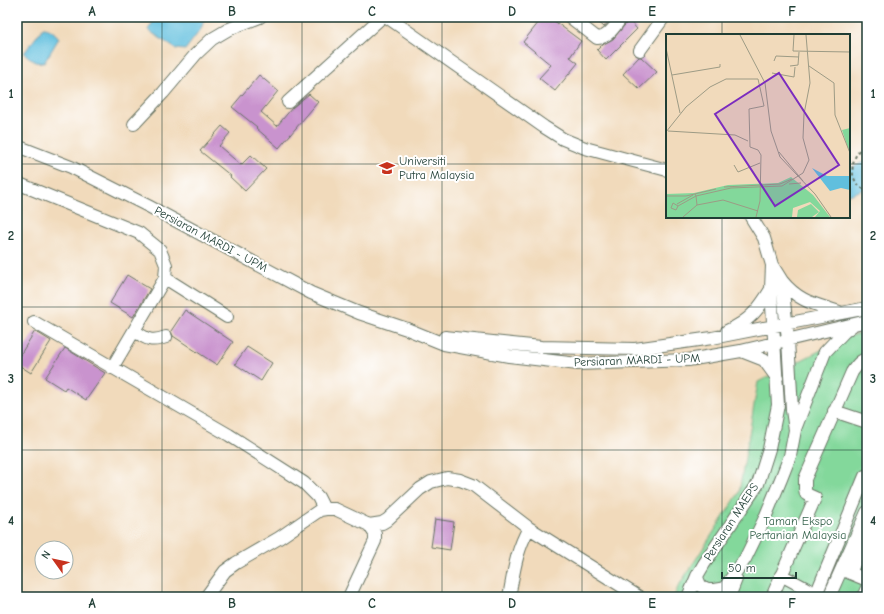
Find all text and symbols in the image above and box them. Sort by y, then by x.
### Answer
text: A [88,4,96,19]
text: B [228,4,236,19]
text: C [368,4,376,19]
text: D [508,4,516,19]
text: E [648,4,656,19]
text: F [788,4,796,19]
inset map [666,34,850,218]
text: 1 [8,86,14,101]
text: 1 [870,86,876,101]
place label: Universiti Putra Malaysia [399,154,474,182]
school or university icon: Universiti Putra Malaysia [378,159,396,177]
street label: Persiaran MARDI - UPM [152,203,270,275]
text: 2 [8,228,14,243]
text: 2 [870,228,876,243]
street label: Persiaran MARDI - UPM [574,351,700,369]
text: 3 [8,371,14,386]
text: 3 [870,371,876,386]
street label: Persiaran MAEPS [701,480,762,564]
text: 4 [8,513,14,528]
text: 4 [870,513,876,528]
park label: Taman Ekspo Pertanian Malaysia [750,514,846,542]
north arrow [34,540,74,580]
text: N [39,548,53,561]
scale bar [722,554,796,580]
text: 50 m [728,561,756,575]
text: A [88,596,96,611]
text: B [228,596,236,611]
text: C [368,596,376,611]
text: D [508,596,516,611]
text: E [648,596,656,611]
text: F [788,596,796,611]

